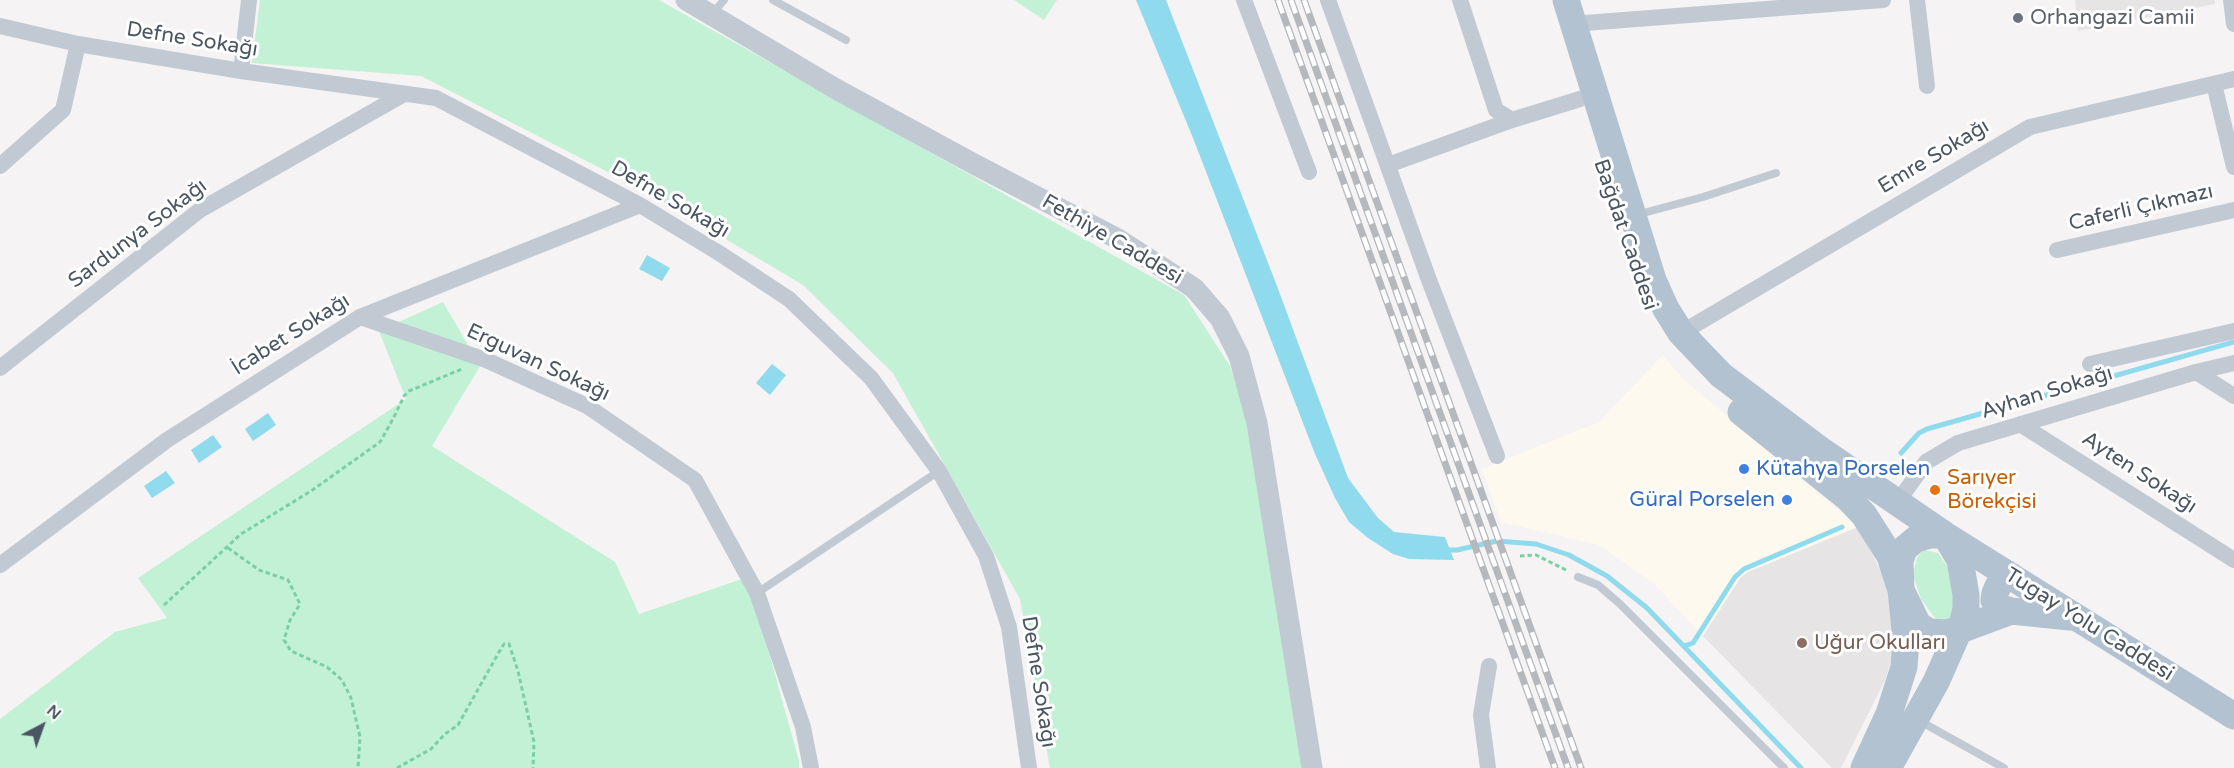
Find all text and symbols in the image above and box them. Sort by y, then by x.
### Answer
place label: Orhangazi Camii [2030,5,2195,31]
marker: Orhangazi Camii [2011,11,2025,25]
street label: Defne Sokağı [125,17,259,63]
street label: Emre Sokağı [1874,114,1994,200]
street label: Defne Sokağı [606,156,734,244]
street label: Bağdat Caddesi [1587,156,1663,314]
street label: Sardunya Sokağı [64,174,212,294]
street label: Caferli Çıkmazı [2066,179,2216,237]
street label: Fethiye Caddesi [1037,189,1187,291]
street label: İcabet Sokağı [227,289,355,381]
street label: Erguvan Sokağı [462,319,614,407]
street label: Ayhan Sokağı [1978,361,2116,425]
street label: Ayten Sokağı [2077,427,2201,519]
place label: Kütahya Porselen [1756,456,1930,482]
marker: Kütahya Porselen [1737,462,1751,476]
place label: Sarıyer Börekçisi [1947,465,2037,515]
marker: Sarıyer Börekçisi [1928,483,1942,497]
place label: Güral Porselen [1629,487,1775,513]
marker: Güral Porselen [1780,493,1794,507]
street label: Tugay Yolu Caddesi [2000,563,2178,687]
street label: Defne Sokağı [1015,615,1061,749]
place label: Uğur Okulları [1814,630,1946,656]
marker: Uğur Okulları [1795,636,1809,650]
north arrow [12,696,72,756]
text: N [42,701,65,724]

